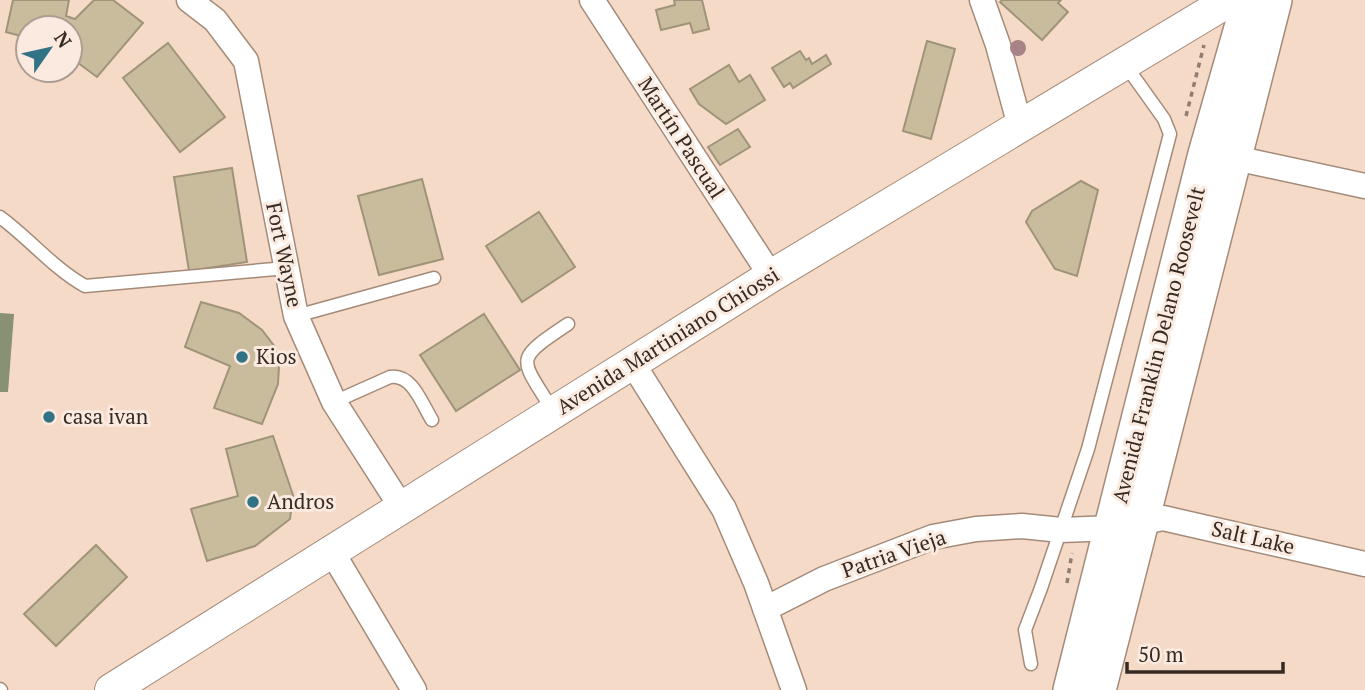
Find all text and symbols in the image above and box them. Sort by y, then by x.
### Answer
north arrow [14,14,84,84]
text: N [49,26,78,53]
street label: Martín Pascual [632,71,732,204]
street label: Avenida Franklin Delano Roosevelt [1105,183,1211,506]
street label: Fort Wayne [260,200,310,310]
street label: Avenida Martiniano Chiossi [551,260,784,420]
place label: Kios [256,342,297,370]
marker: Kios [234,349,250,365]
place label: casa ivan [63,402,149,430]
marker: casa ivan [41,409,57,425]
place label: Andros [267,487,334,515]
marker: Andros [245,494,261,510]
street label: Salt Lake [1209,514,1297,560]
street label: Patria Vieja [838,522,950,584]
scale bar [1127,630,1283,674]
text: 50 m [1138,640,1184,668]

